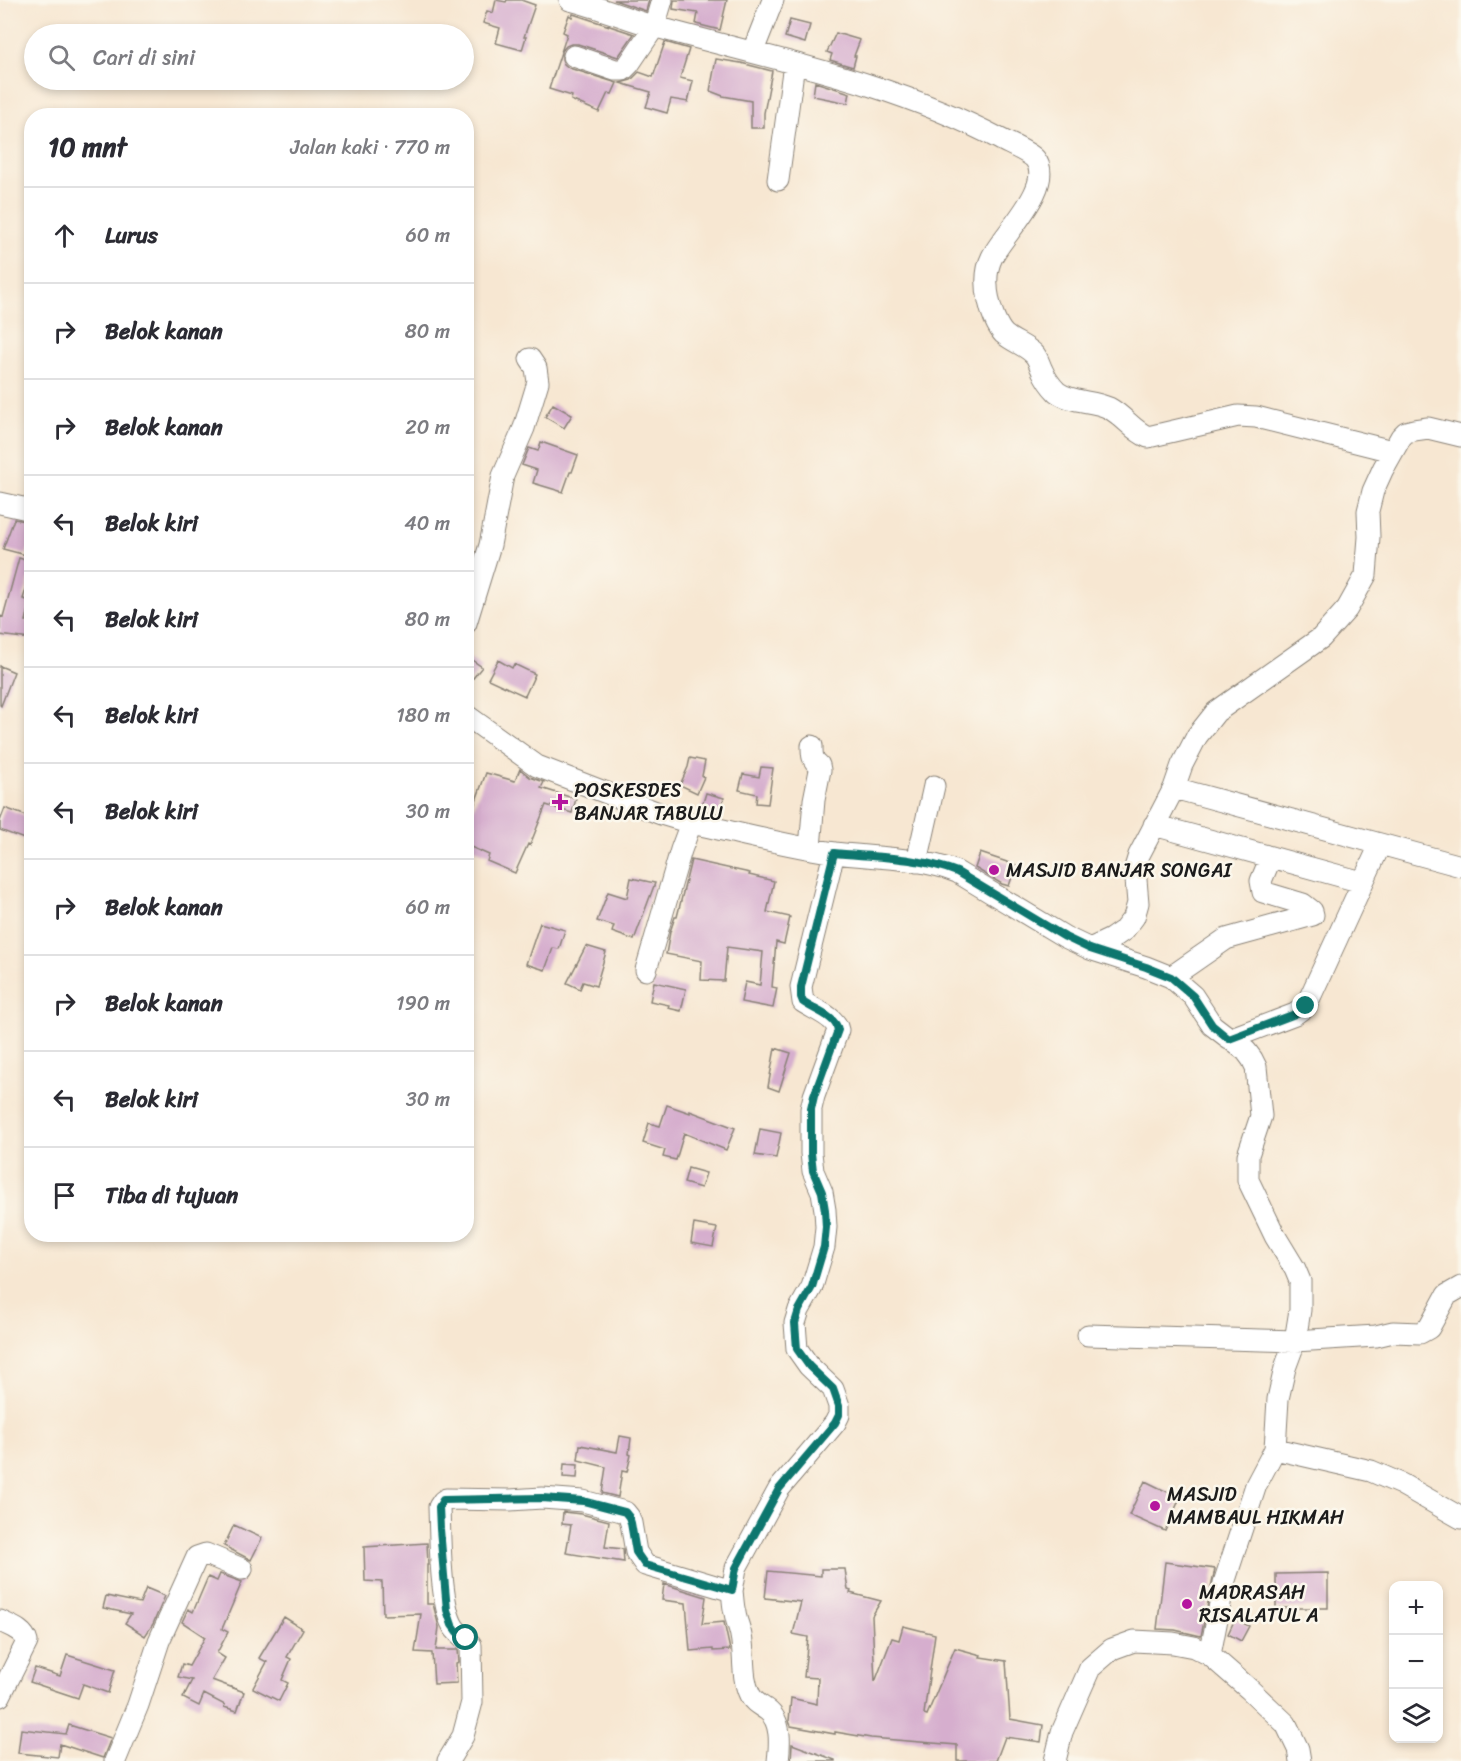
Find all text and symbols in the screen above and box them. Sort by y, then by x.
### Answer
search box [24,24,474,90]
text: Cari di sini [93,38,195,77]
icon: search [45,41,78,74]
text: 10 mnt [48,124,127,170]
text: Jalan kaki · 770 m [290,130,450,165]
text: Lurus [105,216,158,255]
text: 60 m [405,218,450,253]
icon: ahead [48,219,81,252]
text: Belok kanan [105,312,223,351]
text: 80 m [405,314,450,349]
icon: right [48,315,81,348]
text: Belok kanan [105,408,223,447]
text: 20 m [405,410,450,445]
icon: right [48,411,81,444]
text: Belok kiri [105,504,198,543]
text: 40 m [404,506,450,541]
icon: left [48,507,81,540]
text: Belok kiri [105,600,198,639]
text: 80 m [405,602,450,637]
icon: left [48,603,81,636]
text: Belok kiri [105,696,198,735]
text: 180 m [396,698,450,733]
icon: left [48,699,81,732]
place label: POSKESDES BANJAR TABULU [574,773,723,831]
text: Belok kiri [105,792,198,831]
marker: POSKESDES BANJAR TABULU [551,793,569,811]
text: 30 m [406,794,450,829]
icon: left [48,795,81,828]
place label: MASJID BANJAR SONGAI [1006,853,1232,888]
marker: MASJID BANJAR SONGAI [987,863,1001,877]
text: Belok kanan [105,888,223,927]
text: 60 m [405,890,450,925]
icon: right [48,891,81,924]
text: Belok kanan [105,984,223,1023]
text: 190 m [396,986,450,1021]
icon: right [48,987,81,1020]
route end [1292,992,1318,1018]
text: Belok kiri [105,1080,198,1119]
text: 30 m [406,1082,450,1117]
icon: left [48,1083,81,1116]
text: Tiba di tujuan [105,1176,238,1215]
icon: arrive [48,1179,81,1212]
place label: MASJID MAMBAUL HIKMAH [1167,1477,1344,1535]
marker: MASJID MAMBAUL HIKMAH [1148,1499,1162,1513]
place label: MADRASAH RISALATUL A [1199,1575,1319,1633]
map controls [1389,1581,1443,1743]
button: + [1389,1581,1443,1635]
marker: MADRASAH RISALATUL A [1180,1597,1194,1611]
route start [452,1624,478,1650]
button: − [1389,1635,1443,1689]
button: layers [1389,1689,1443,1743]

